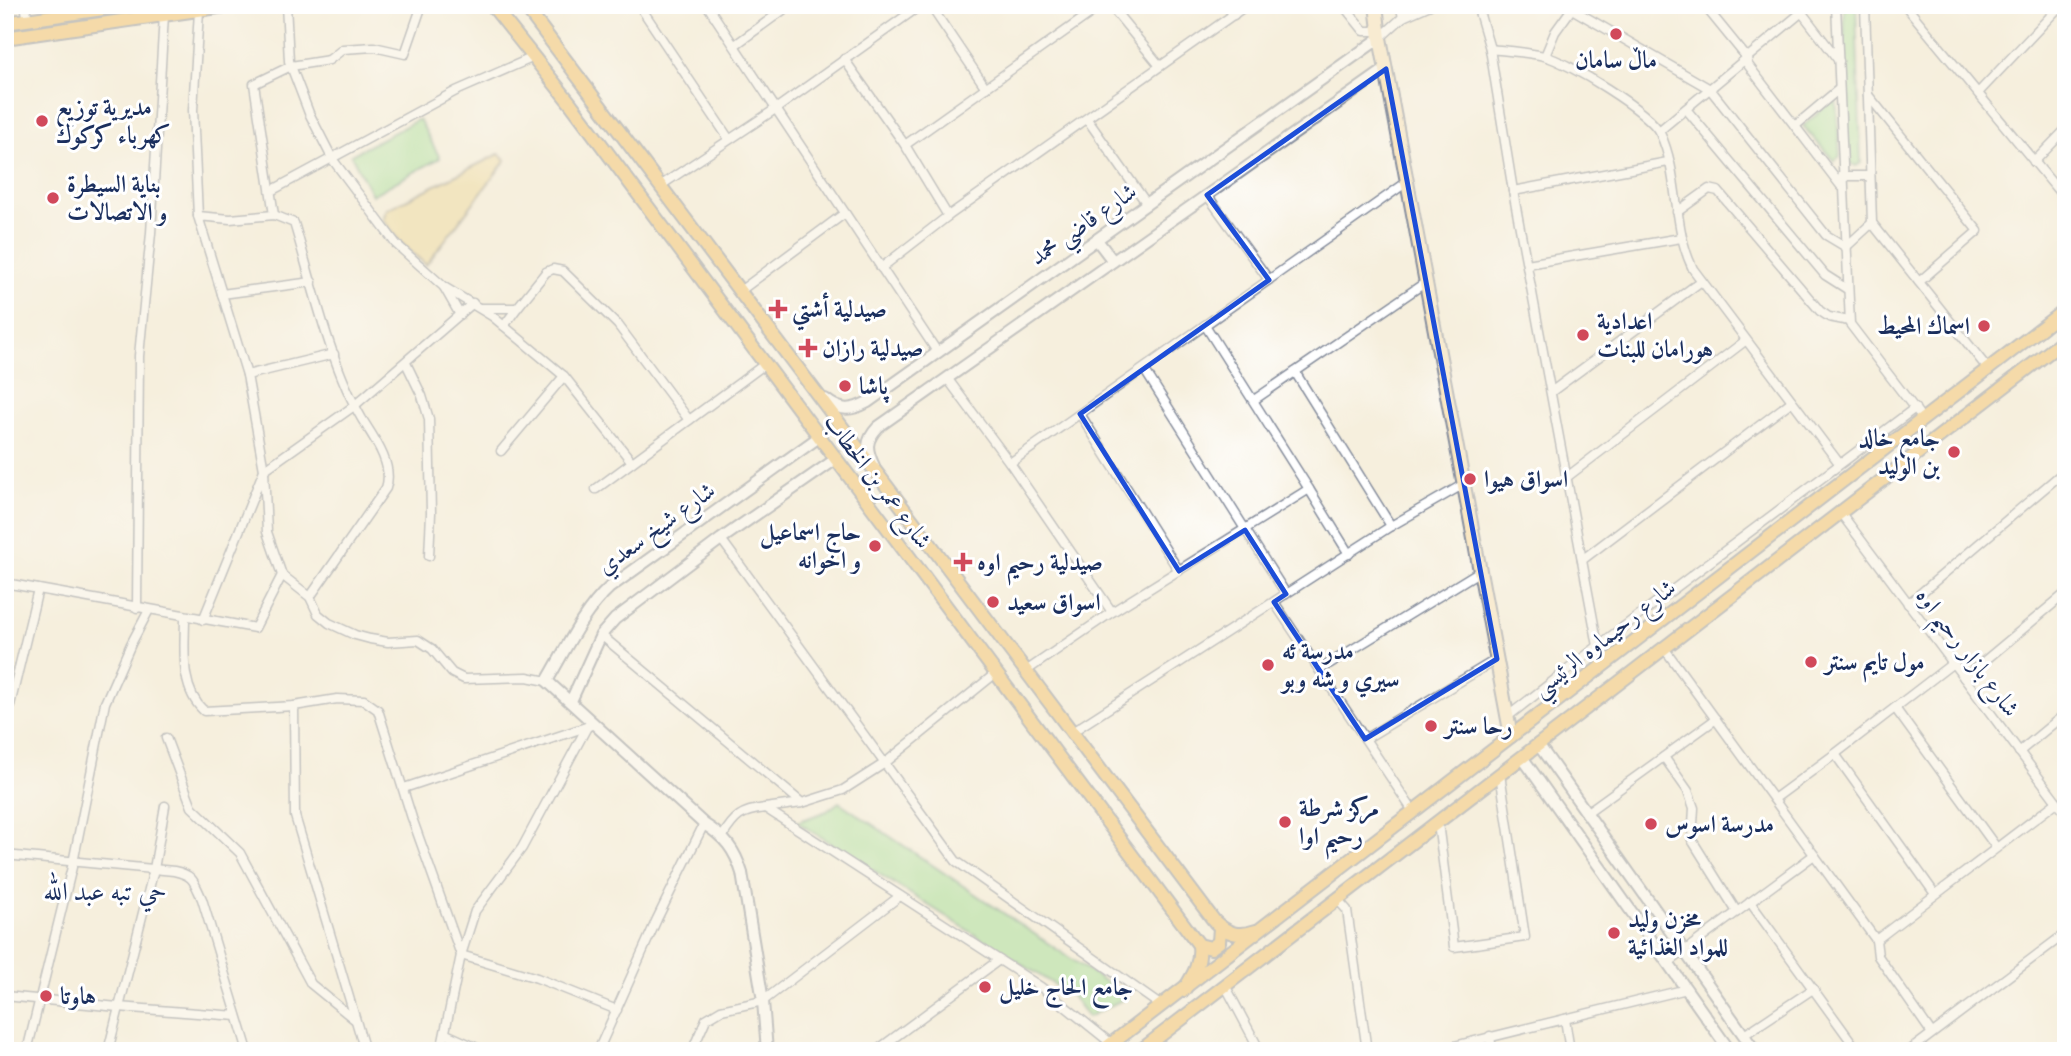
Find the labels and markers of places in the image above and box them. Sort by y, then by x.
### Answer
marker: ماڵ سامان [1608,26,1624,42]
place label: ماڵ سامان [1575,46,1657,77]
place label: مديرية توزيع كهرباء كركوك [56,93,171,152]
marker: مديرية توزيع كهرباء كركوك [34,113,50,129]
place label: بناية السيطرة و الاتصالات [67,170,167,229]
marker: بناية السيطرة و الاتصالات [45,190,61,206]
place label: صيدلية أشتي [792,292,887,331]
marker: صيدلية أشتي [770,301,786,317]
place label: اعدادية هورامان للبنات [1597,307,1713,366]
place label: اسماك المحيط [1877,312,1970,343]
marker: اسماك المحيط [1976,318,1992,334]
marker: اعدادية هورامان للبنات [1575,327,1591,343]
place label: صيدلية رازان [822,334,924,365]
marker: صيدلية رازان [800,340,816,356]
place label: پاشا [859,372,890,404]
marker: پاشا [837,378,853,394]
place label: جامع خالد بن الوليد [1858,424,1940,483]
marker: جامع خالد بن الوليد [1946,444,1962,460]
place label: اسواق هيوا [1484,465,1568,496]
marker: اسواق هيوا [1462,471,1478,487]
place label: حاج اسماعيل و اخوانه [760,518,861,577]
marker: حاج اسماعيل و اخوانه [867,538,883,554]
place label: صيدلية رحيم اوه [977,548,1103,586]
marker: صيدلية رحيم اوه [955,554,971,570]
place label: اسواق سعيد [1007,588,1101,619]
marker: اسواق سعيد [985,594,1001,610]
place label: مدرسة ئه سيري و شه وبو [1279,637,1400,698]
place label: مول تايم سنتر [1822,648,1925,683]
marker: مول تايم سنتر [1803,654,1819,670]
marker: مدرسة ئه سيري و شه وبو [1260,657,1276,673]
place label: رحا سنتر [1442,712,1513,743]
marker: رحا سنتر [1423,718,1439,734]
place label: مركز شرطة رحيم اوا [1299,794,1379,860]
place label: مدرسة اسوس [1665,810,1774,841]
marker: مركز شرطة رحيم اوا [1277,814,1293,830]
marker: مدرسة اسوس [1643,816,1659,832]
place label: مخزن وليد للمواد الغذائية [1628,905,1728,964]
marker: مخزن وليد للمواد الغذائية [1606,925,1622,941]
place label: جامع الحاج خليل [999,973,1133,1009]
marker: جامع الحاج خليل [977,979,993,995]
place label: هاوتا [60,982,96,1013]
marker: هاوتا [38,988,54,1004]

